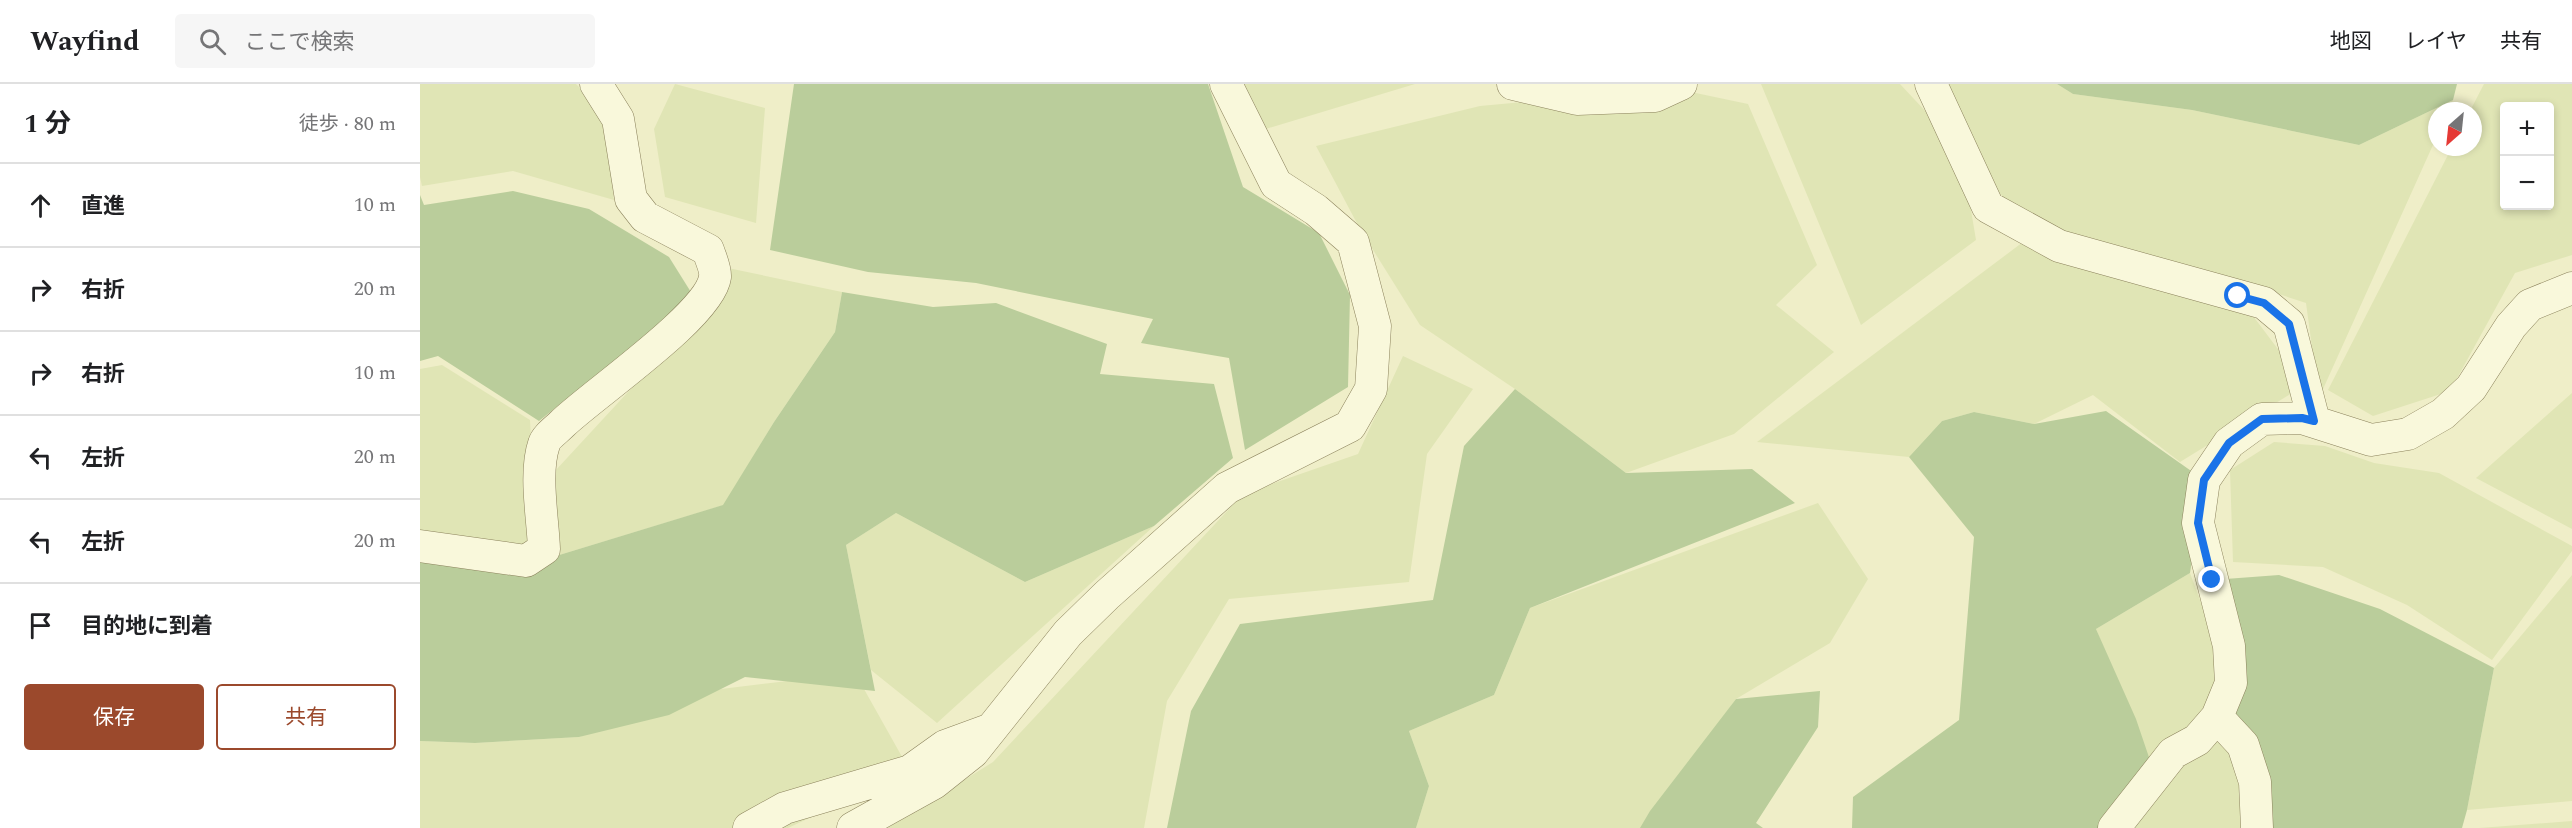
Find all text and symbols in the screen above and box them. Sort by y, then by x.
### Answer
search box [175,14,595,68]
text: Wayfind [30,20,139,63]
icon: search [196,25,229,58]
text: ここで検索 [244,26,355,59]
text: 地図 [2330,26,2372,58]
text: レイヤ [2405,26,2467,58]
text: 共有 [2500,26,2542,58]
north arrow [2428,102,2482,156]
map controls [2500,102,2554,210]
button: + [2500,102,2554,156]
text: 1 分 [24,104,71,144]
text: 徒歩 · 80 m [299,109,396,139]
button: − [2500,156,2554,210]
icon: ahead [24,189,57,222]
text: 直進 [81,190,125,223]
text: 10 m [354,190,396,220]
icon: right [24,273,57,306]
text: 右折 [81,274,125,307]
text: 20 m [354,274,396,304]
route start [2224,282,2250,308]
icon: right [24,357,57,390]
text: 右折 [81,358,125,391]
text: 10 m [354,358,396,388]
icon: left [24,441,57,474]
text: 左折 [81,442,125,475]
text: 20 m [354,442,396,472]
icon: left [24,525,57,558]
text: 左折 [81,526,125,559]
text: 20 m [354,526,396,556]
route end [2198,566,2224,592]
icon: arrive [24,609,57,642]
text: 目的地に到着 [81,610,213,643]
button: 保存 [24,684,204,750]
button: 共有 [216,684,396,750]

